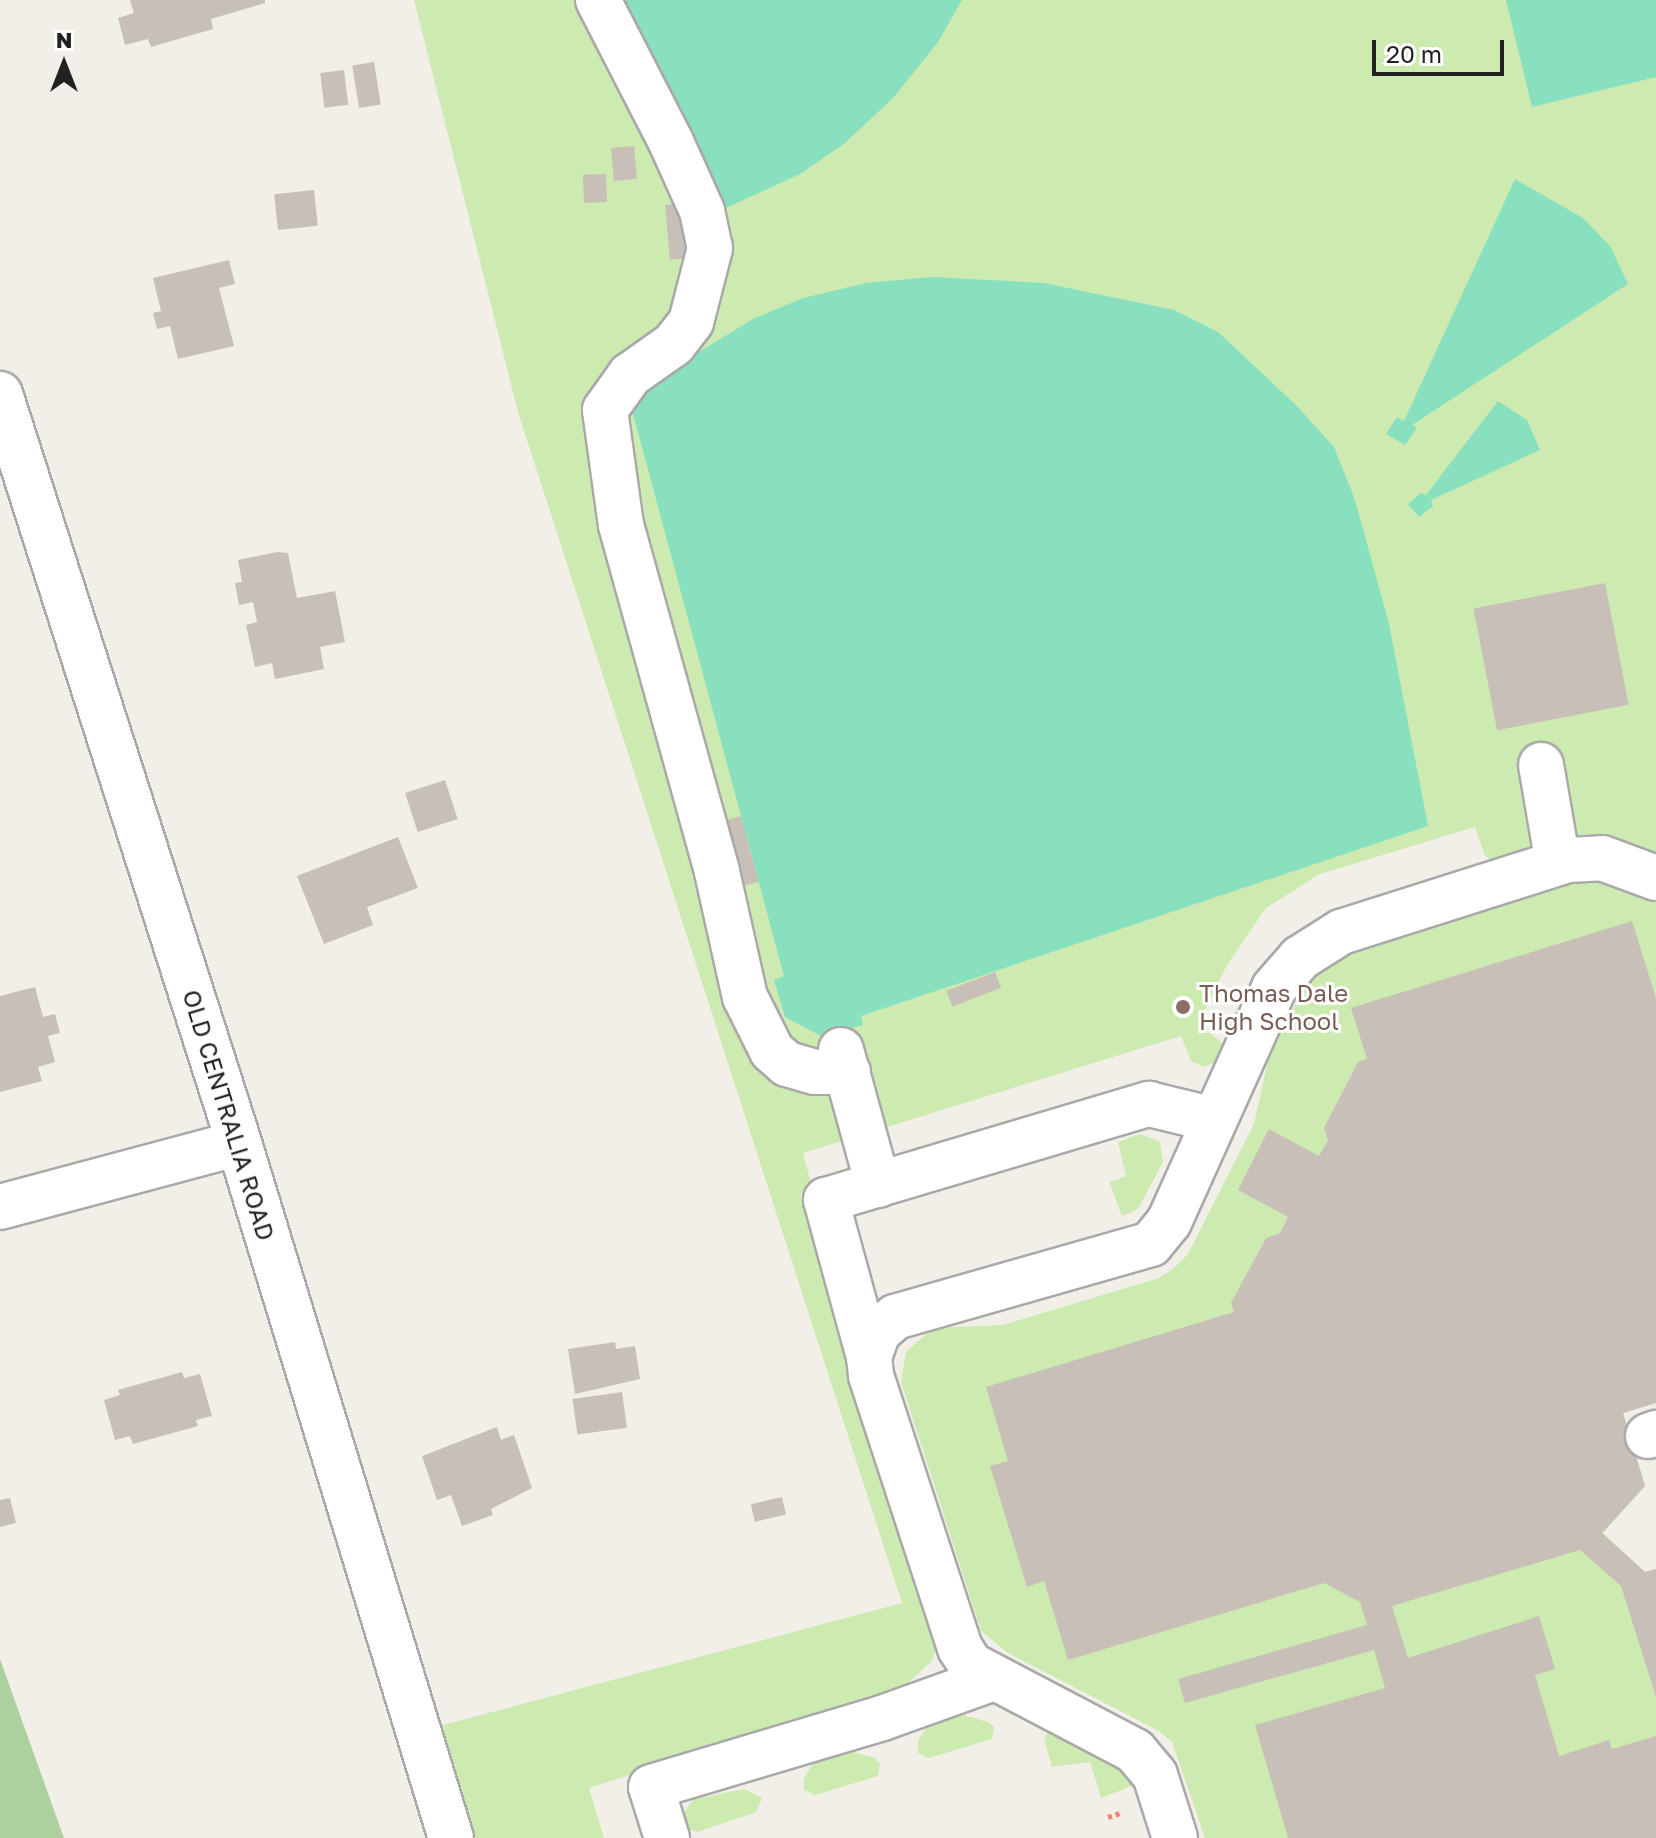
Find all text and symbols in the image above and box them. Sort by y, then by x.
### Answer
north arrow [24,24,104,104]
scale bar [1376,24,1508,74]
text: N [56,26,72,53]
text: 20 m [1386,39,1442,68]
place label: Thomas Dale High School [1199,979,1348,1035]
street label: OLD CENTRALIA ROAD [177,986,281,1244]
marker: Thomas Dale High School [1174,998,1192,1016]

